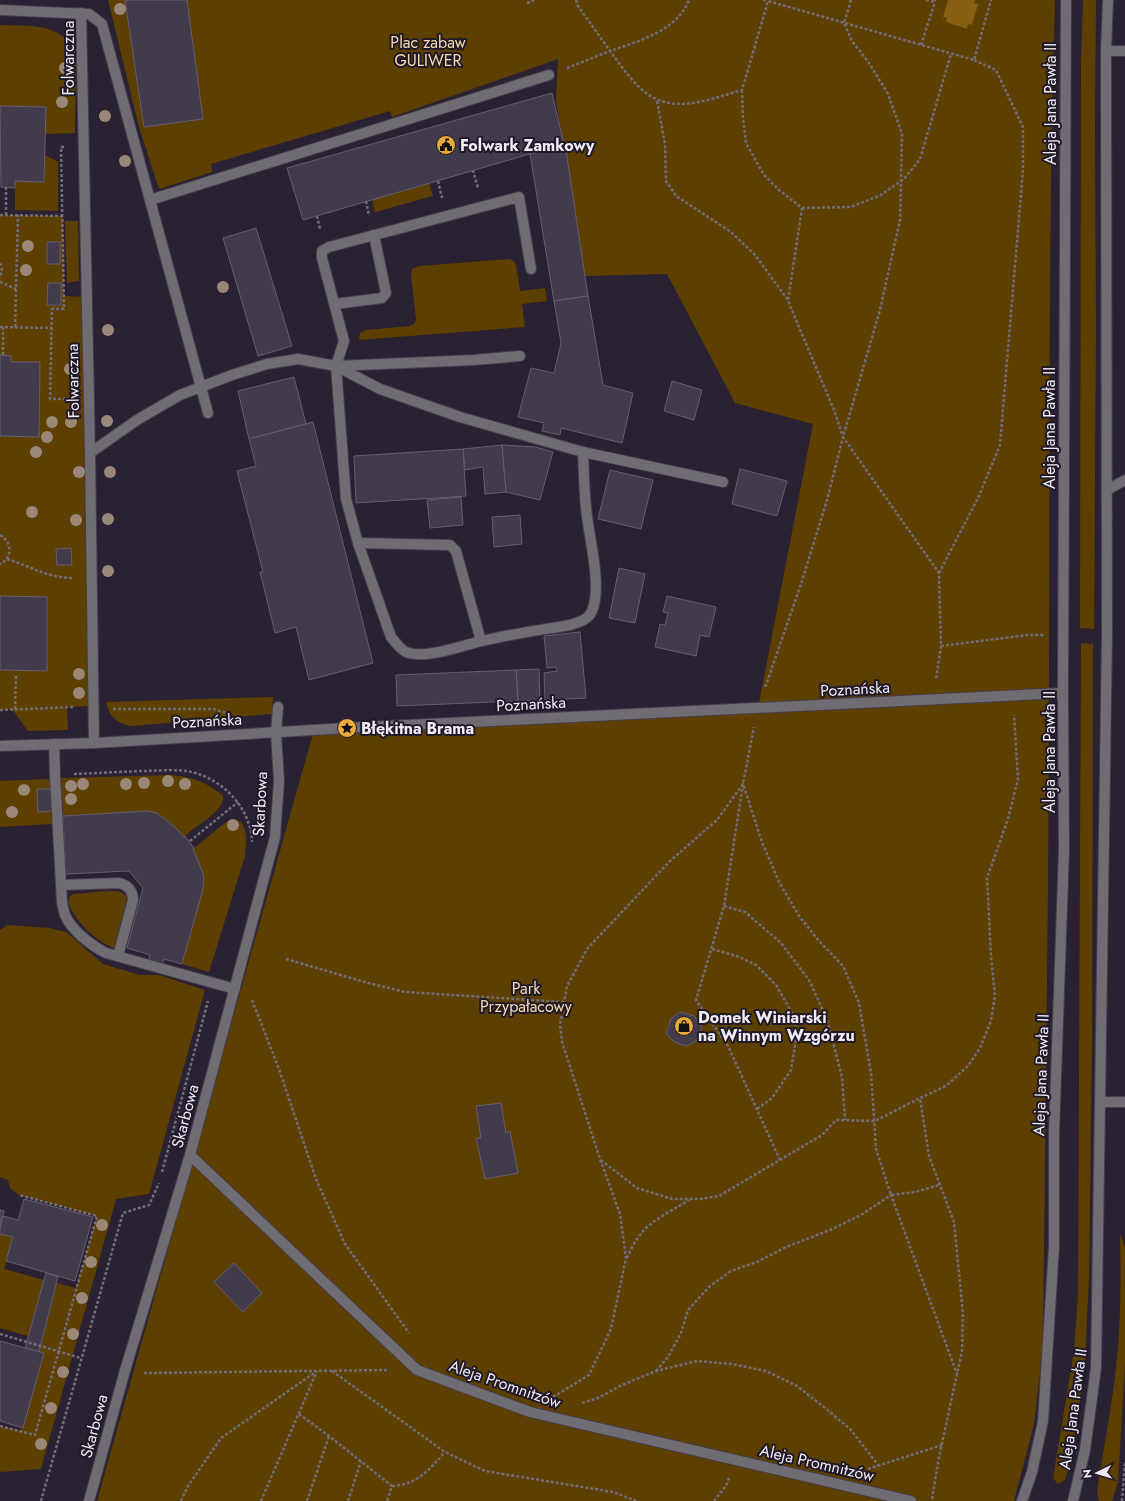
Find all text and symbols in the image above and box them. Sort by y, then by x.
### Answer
street label: Folwarczna [57,21,80,95]
park label: Plac zabaw GULIWER [390,31,466,72]
street label: Aleja Jana Pawła II [1039,43,1062,165]
public building icon: Folwark Zamkowy [435,134,457,156]
place label: Folwark Zamkowy [460,134,595,157]
street label: Folwarczna [61,343,85,419]
street label: Aleja Jana Pawła II [1038,367,1061,489]
street label: Poznańska [820,676,890,702]
street label: Poznańska [496,691,566,717]
street label: Aleja Jana Pawła II [1038,691,1061,813]
street label: Poznańska [172,708,242,734]
place icon: Błękitna Brama [336,717,358,739]
place label: Błękitna Brama [361,717,474,740]
street label: Skarbowa [247,771,273,837]
park label: Park Przypałacowy [480,977,573,1018]
place label: Domek Winiarski na Winnym Wzgórzu [698,1006,855,1047]
street label: Aleja Jana Pawła II [1027,1014,1055,1136]
shop icon: Domek Winiarski na Winnym Wzgórzu [673,1015,695,1037]
street label: Skarbowa [165,1082,205,1150]
street label: Aleja Jana Pawła II [1053,1347,1093,1471]
street label: Aleja Promnitzów [446,1354,564,1414]
street label: Skarbowa [74,1392,114,1460]
street label: Aleja Promnitzów [758,1439,877,1487]
north arrow [1077,1453,1117,1493]
text: N [1079,1469,1095,1479]

